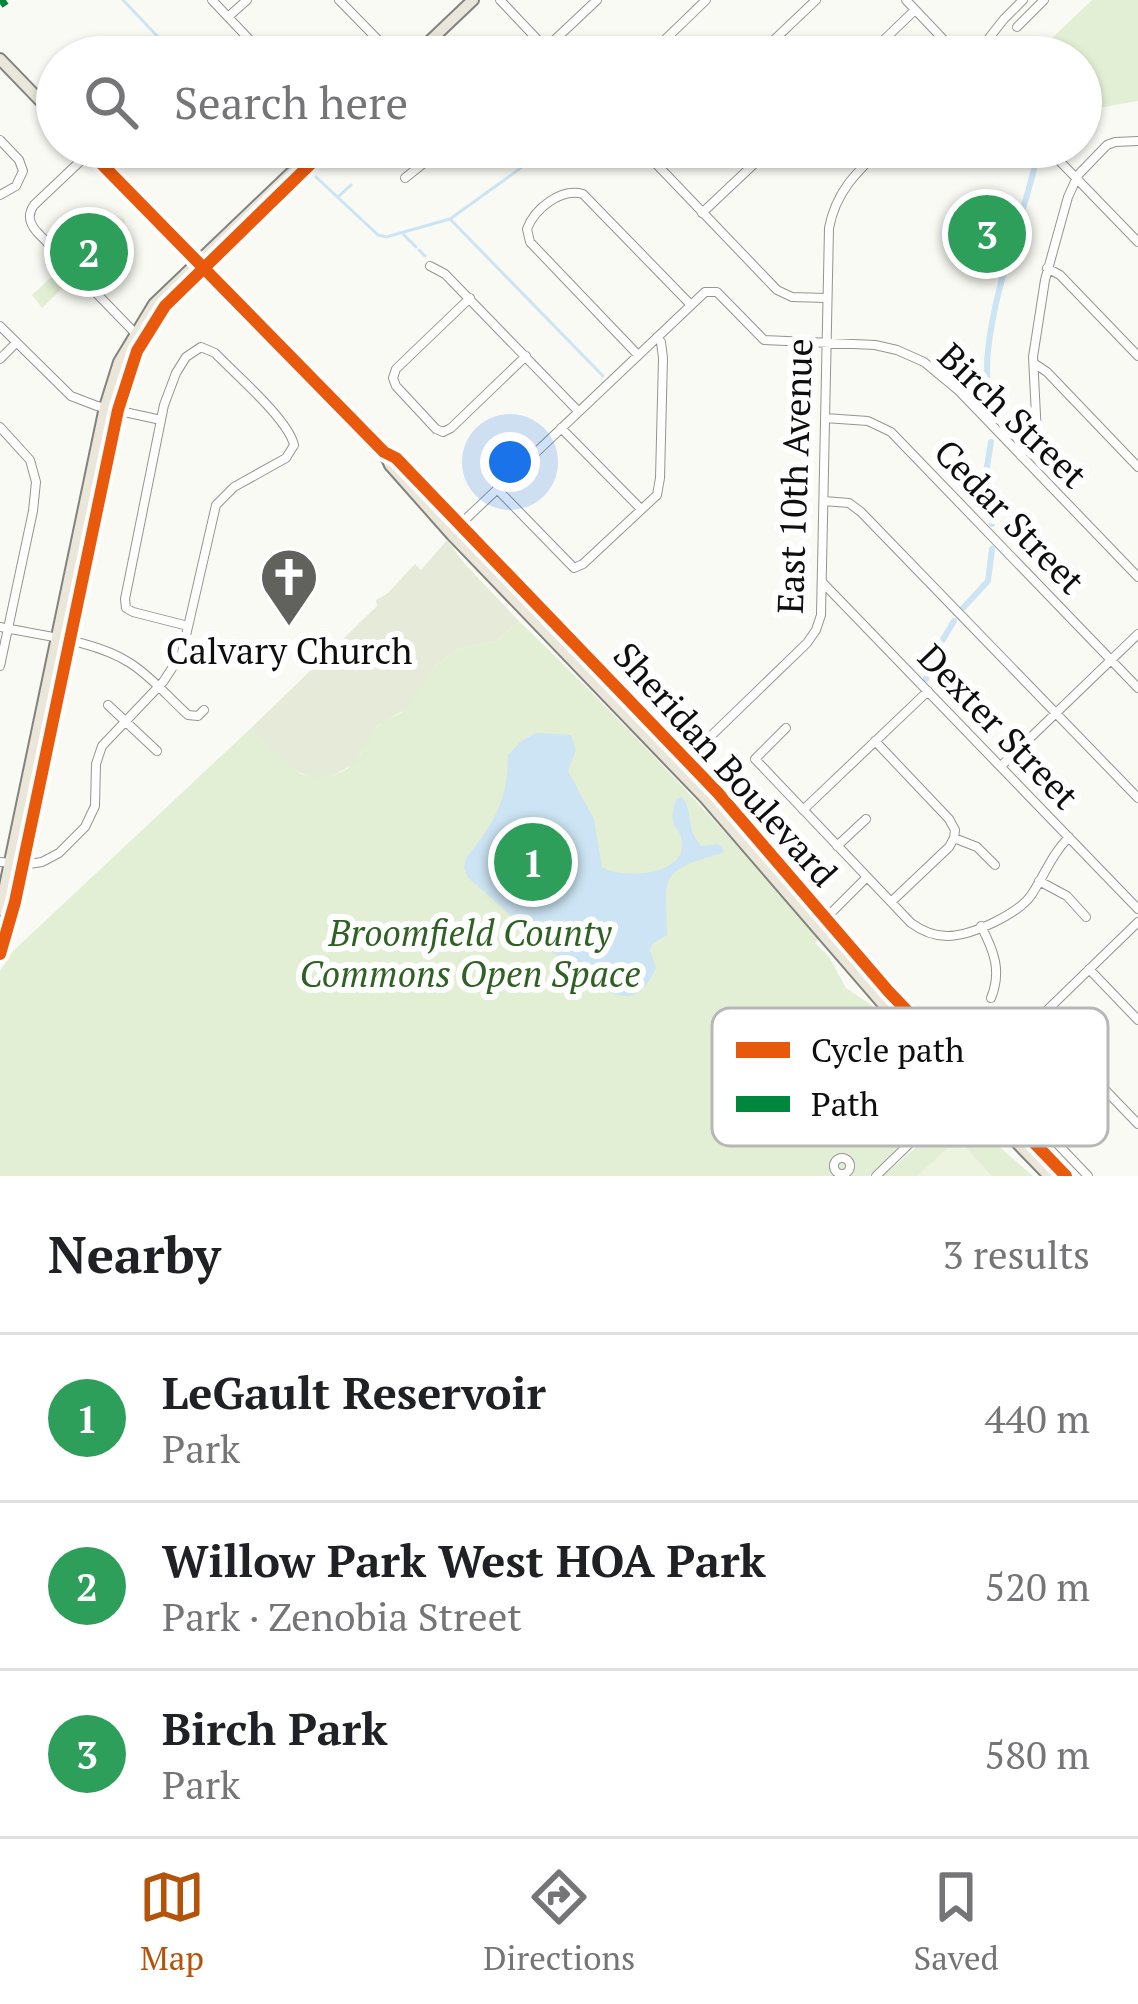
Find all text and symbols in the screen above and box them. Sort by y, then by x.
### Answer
search box [36,36,1102,168]
icon: search [78,69,144,135]
text: Search here [174,72,408,132]
pin: 3 [948,189,1026,279]
pin: 2 [50,207,128,297]
street label: Birch Street [929,332,1097,498]
street label: East 10th Avenue [766,337,822,615]
street label: Cedar Street [925,429,1095,603]
your location [480,432,540,492]
church icon: Calvary Church [258,546,320,628]
place label: Calvary Church [166,627,412,674]
street label: Sheridan Boulevard [604,632,848,896]
street label: Dexter Street [909,634,1089,818]
pin: 1 [494,817,572,907]
park label: Broomfield County Commons Open Space [300,909,641,997]
legend [712,1008,1108,1146]
text: Cycle path [811,1028,964,1071]
text: Path [811,1082,879,1125]
text: Nearby [48,1220,221,1288]
text: 3 results [943,1228,1090,1280]
text: LeGault Reservoir [162,1362,546,1422]
text: 1 [76,1392,98,1444]
text: 440 m [985,1392,1090,1444]
text: Park [162,1422,240,1474]
text: Willow Park West HOA Park [162,1530,766,1590]
text: 2 [76,1560,98,1612]
text: 520 m [985,1560,1090,1612]
text: Park · Zenobia Street [162,1590,522,1642]
text: Birch Park [162,1698,388,1758]
text: 3 [76,1728,98,1780]
text: 580 m [985,1728,1090,1780]
text: Park [162,1758,240,1810]
tab: Map [139,1864,205,1979]
tab: Directions [483,1864,635,1979]
tab: Saved [914,1864,999,1979]

